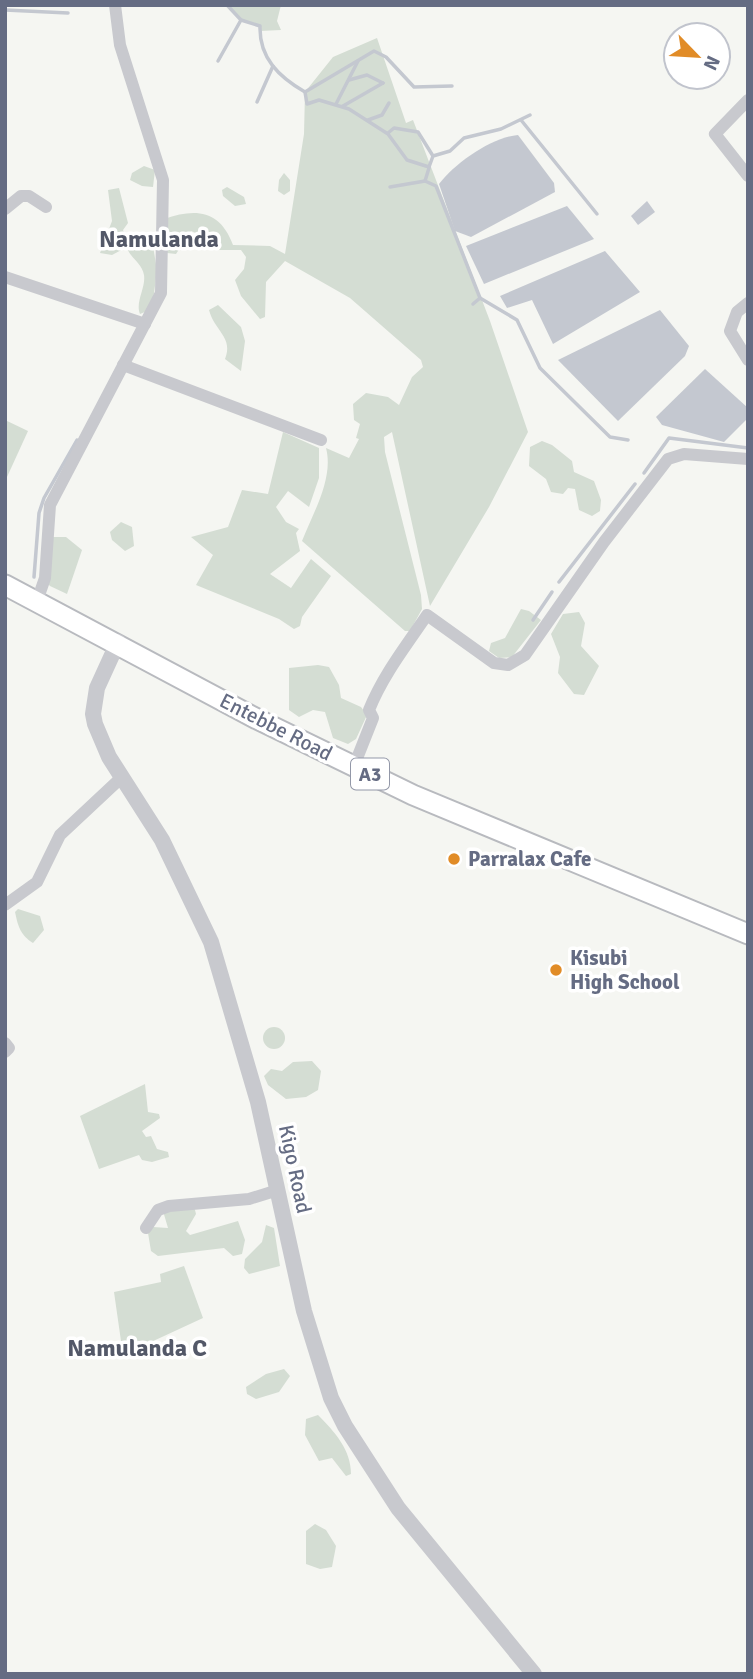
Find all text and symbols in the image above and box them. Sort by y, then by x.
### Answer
north arrow [662,21,732,91]
text: N [698,52,725,74]
district label: Namulanda [99,224,219,254]
street label: Entebbe Road [215,687,337,767]
road number: A3 [351,758,389,790]
place label: Parralax Cafe [468,846,592,872]
marker: Parralax Cafe [446,851,462,867]
place label: Kisubi High School [570,945,680,995]
marker: Kisubi High School [548,962,564,978]
street label: Kigo Road [273,1122,317,1216]
district label: Namulanda C [67,1333,207,1363]

